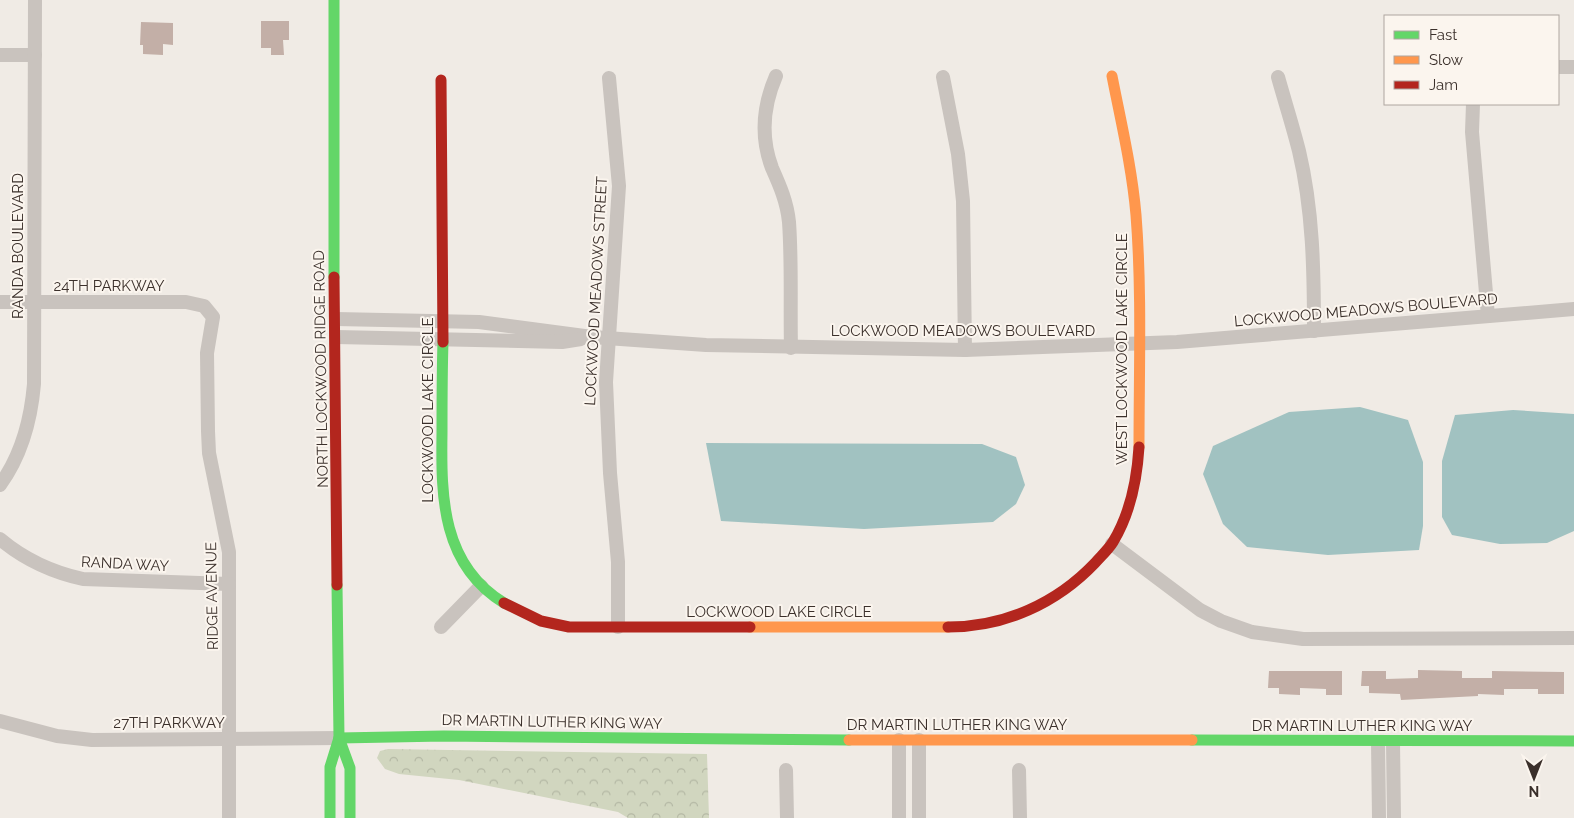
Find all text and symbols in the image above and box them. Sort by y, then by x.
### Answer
legend [1384,15,1559,105]
text: Fast [1429,26,1457,44]
text: Slow [1429,51,1463,69]
text: Jam [1429,76,1458,94]
street label: RANDA BOULEVARD [9,173,27,319]
street label: LOCKWOOD MEADOWS STREET [581,176,611,406]
street label: WEST LOCKWOOD LAKE CIRCLE [1113,233,1131,465]
street label: NORTH LOCKWOOD RIDGE ROAD [310,250,332,488]
street label: 24TH PARKWAY [54,277,165,295]
street label: LOCKWOOD MEADOWS BOULEVARD [1233,289,1499,331]
street label: LOCKWOOD LAKE CIRCLE [419,317,437,503]
street label: LOCKWOOD MEADOWS BOULEVARD [831,322,1096,340]
street label: RIDGE AVENUE [202,542,222,650]
street label: RANDA WAY [80,553,170,575]
street label: LOCKWOOD LAKE CIRCLE [686,603,872,621]
street label: DR MARTIN LUTHER KING WAY [442,711,663,733]
street label: 27TH PARKWAY [113,714,225,732]
street label: DR MARTIN LUTHER KING WAY [847,716,1068,734]
street label: DR MARTIN LUTHER KING WAY [1252,717,1473,735]
north arrow [1509,753,1559,803]
text: N [1529,783,1539,799]

